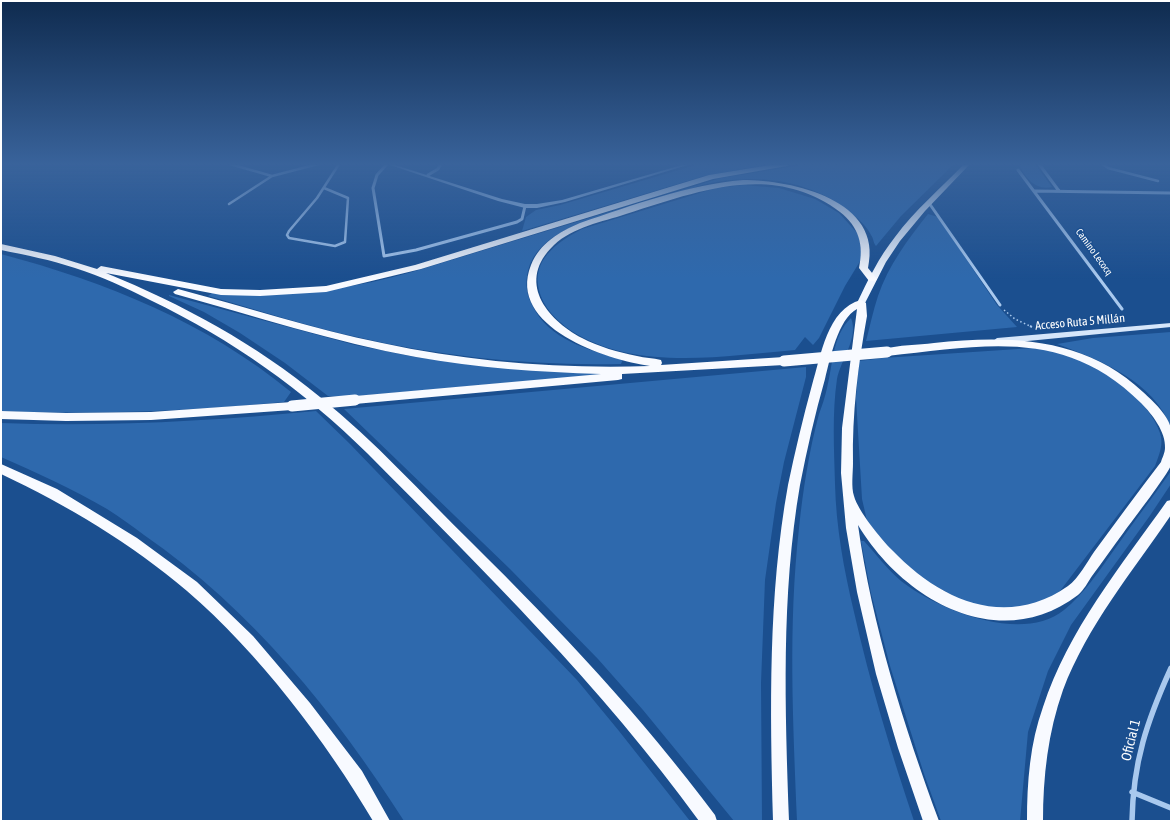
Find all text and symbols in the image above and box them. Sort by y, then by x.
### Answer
street label: Camino Lecocq [1073,226,1115,278]
street label: Acceso Ruta 5 Millán [1035,311,1125,333]
street label: Oficial 1 [1118,717,1144,763]

